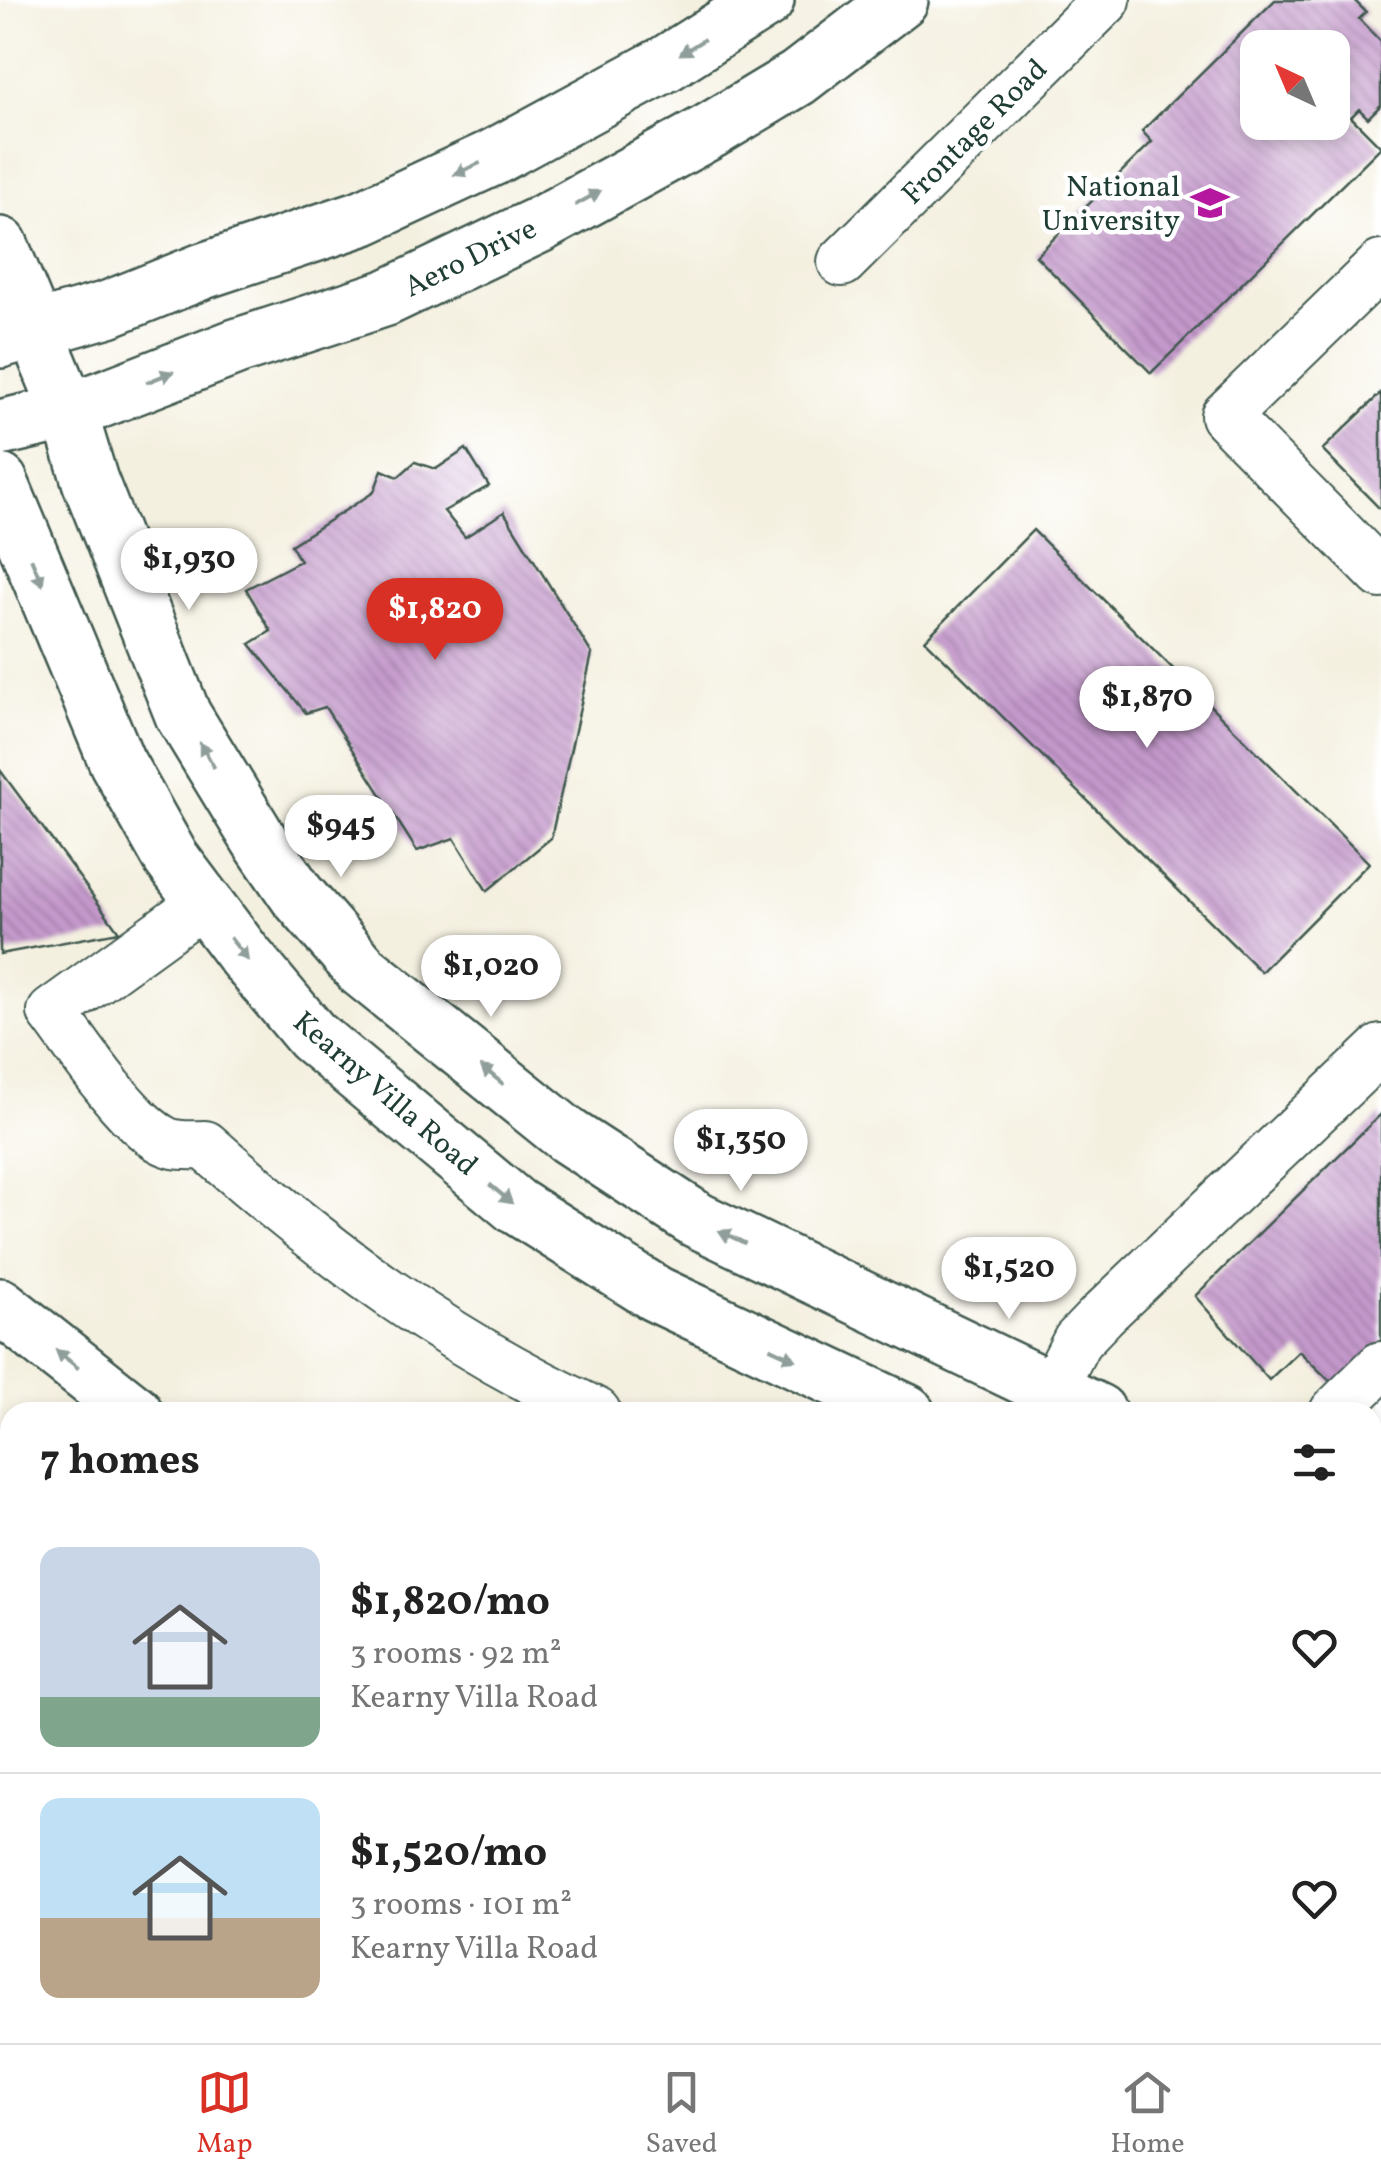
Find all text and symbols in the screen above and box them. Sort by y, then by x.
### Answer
north arrow [1240,30,1350,140]
map controls [1240,30,1350,140]
one-way arrow [678,38,706,55]
street label: Frontage Road [893,50,1058,215]
one-way arrow [452,161,482,177]
place label: National University [1042,167,1180,243]
school or university icon: National University [1189,182,1231,224]
one-way arrow [574,190,602,207]
street label: Aero Drive [398,209,544,309]
one-way arrow [145,369,175,385]
pin: $1,930 [108,528,270,613]
text: $1,930 [143,538,235,582]
one-way arrow [30,557,46,587]
pin: $1,820 [354,578,516,663]
text: $1,820 [388,588,482,632]
pin: $1,870 [1066,666,1228,751]
text: $1,870 [1101,676,1193,720]
one-way arrow [199,741,216,769]
pin: $945 [282,795,400,880]
text: $945 [306,805,376,849]
pin: $1,020 [410,935,572,1020]
one-way arrow [228,936,249,962]
text: $1,020 [443,945,539,989]
street label: Kearny Villa Road [283,1002,486,1187]
one-way arrow [480,1065,505,1086]
pin: $1,350 [660,1109,822,1194]
text: $1,350 [696,1119,786,1163]
one-way arrow [488,1183,513,1205]
one-way arrow [717,1229,746,1246]
pin: $1,520 [928,1237,1090,1322]
text: $1,520 [963,1247,1055,1291]
one-way arrow [769,1346,798,1363]
one-way arrow [54,1349,80,1370]
text: 7 homes [40,1433,200,1492]
icon: filters [1287,1435,1342,1490]
text: $1,820/mo [350,1574,550,1633]
icon: home [120,1587,240,1707]
icon: heart [1287,1620,1342,1675]
text: 3 rooms · 92 m² [350,1633,562,1677]
text: Kearny Villa Road [350,1677,598,1721]
text: $1,520/mo [350,1825,547,1884]
icon: home [120,1838,240,1958]
icon: heart [1287,1871,1342,1926]
text: 3 rooms · 101 m² [350,1884,572,1928]
text: Kearny Villa Road [350,1928,598,1972]
tab: Map [196,2065,253,2164]
tab: Saved [645,2065,718,2164]
tab: Home [1110,2065,1185,2164]

